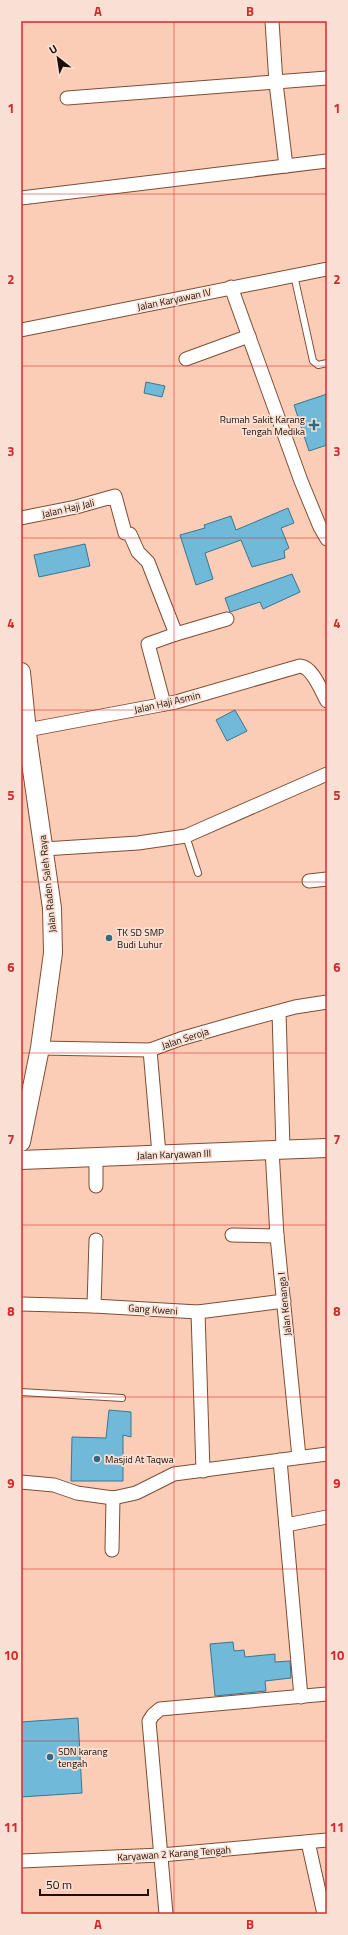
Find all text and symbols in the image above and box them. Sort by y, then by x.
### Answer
text: A [94,1,102,21]
text: B [246,1,254,21]
north arrow [38,38,78,78]
text: U [46,41,60,58]
text: 1 [7,98,15,118]
text: 1 [333,98,341,118]
text: 2 [7,269,15,289]
text: 2 [333,269,341,289]
street label: Jalan Karyawan IV [136,284,213,315]
place label: Rumah Sakit Karang Tengah Medika [220,412,305,439]
marker: Rumah Sakit Karang Tengah Medika [308,419,320,431]
text: 3 [7,441,15,461]
text: 3 [333,441,341,461]
street label: Jalan Haji Jali [40,495,96,522]
text: 4 [7,613,15,633]
text: 4 [333,613,341,633]
street label: Jalan Haji Asmin [132,688,202,717]
text: 5 [7,785,15,805]
text: 5 [333,785,341,805]
street label: Jalan Raden Saleh Raya [35,834,60,934]
place label: TK SD SMP Budi Luhur [117,925,164,952]
marker: TK SD SMP Budi Luhur [104,933,114,943]
text: 6 [7,957,15,977]
text: 6 [333,957,341,977]
street label: Jalan Seroja [159,1024,211,1053]
text: 7 [7,1129,15,1149]
text: 7 [333,1129,341,1149]
street label: Jalan Karyawan III [137,1146,211,1163]
street label: Jalan Kenanga I [274,1271,295,1337]
street label: Gang Kweni [128,1300,178,1319]
text: 8 [7,1301,15,1321]
text: 8 [333,1301,341,1321]
place label: Masjid At Taqwa [105,1452,174,1467]
marker: Masjid At Taqwa [92,1454,102,1464]
text: 9 [7,1473,15,1493]
text: 9 [333,1473,341,1493]
text: 10 [4,1645,18,1665]
text: 10 [330,1645,344,1665]
place label: SDN karang tengah [58,1744,108,1771]
marker: SDN karang tengah [45,1752,55,1762]
text: 11 [4,1817,18,1837]
text: 11 [330,1817,344,1837]
street label: Karyawan 2 Karang Tengah [117,1842,231,1865]
scale bar [40,1871,148,1897]
text: 50 m [46,1875,72,1894]
text: A [94,1914,102,1934]
text: B [246,1914,254,1934]

